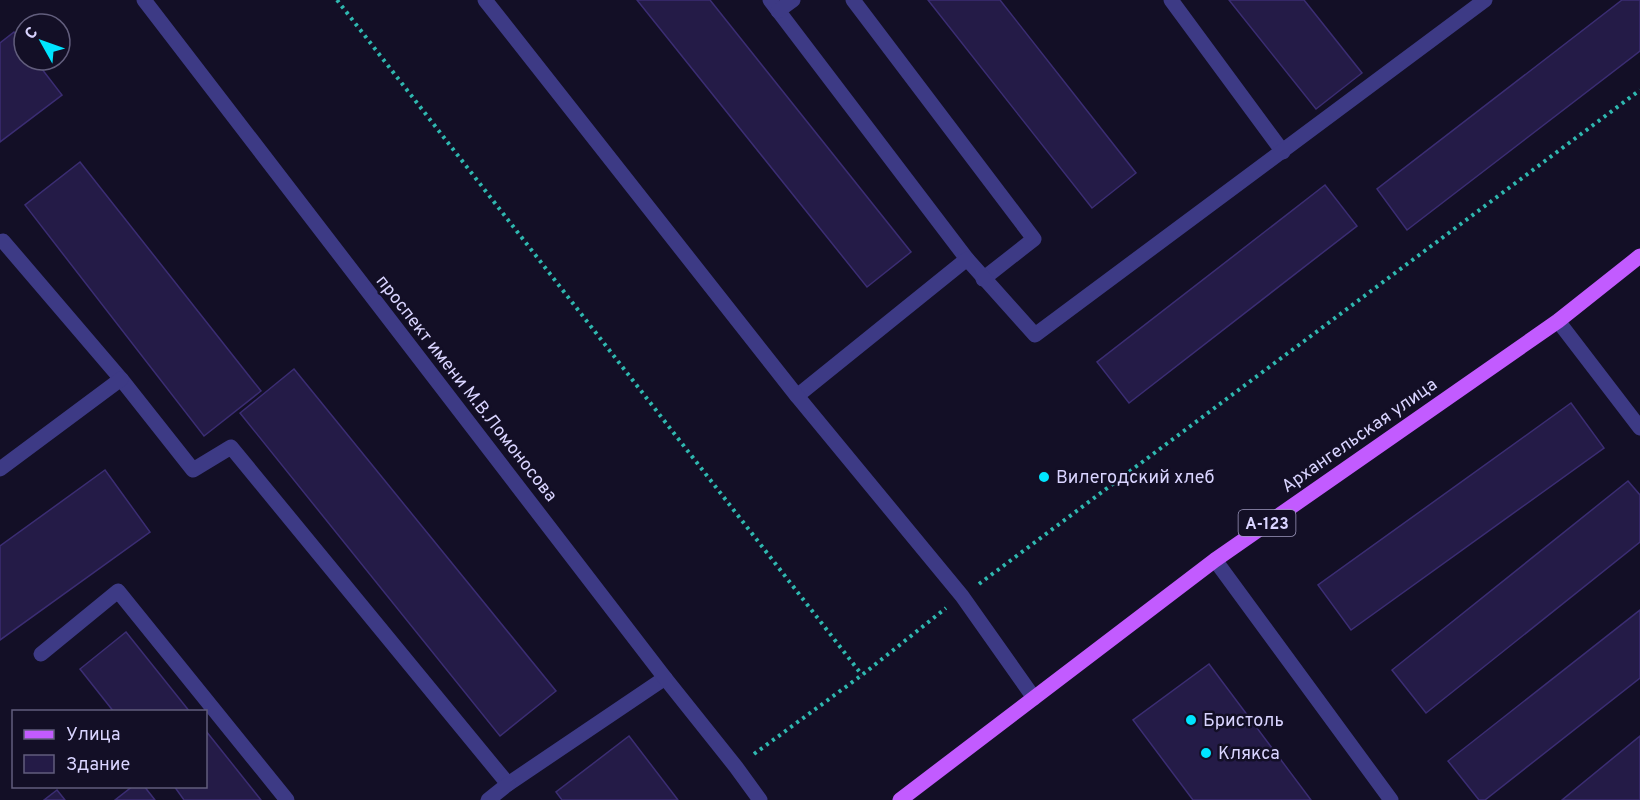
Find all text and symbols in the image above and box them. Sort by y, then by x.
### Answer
north arrow [12,12,72,72]
text: С [21,23,43,44]
street label: проспект имени М.В.Ломоносова [370,271,562,507]
street label: Архангельская улица [1278,374,1442,499]
place label: Вилегодский хлеб [1056,467,1215,490]
marker: Вилегодский хлеб [1037,470,1051,484]
road number: А-123 [1238,510,1296,536]
legend [12,710,207,788]
place label: Бристоль [1203,710,1284,733]
marker: Бристоль [1184,713,1198,727]
text: Улица [66,724,120,747]
place label: Клякса [1218,743,1280,766]
marker: Клякса [1199,746,1213,760]
text: Здание [66,754,130,777]

